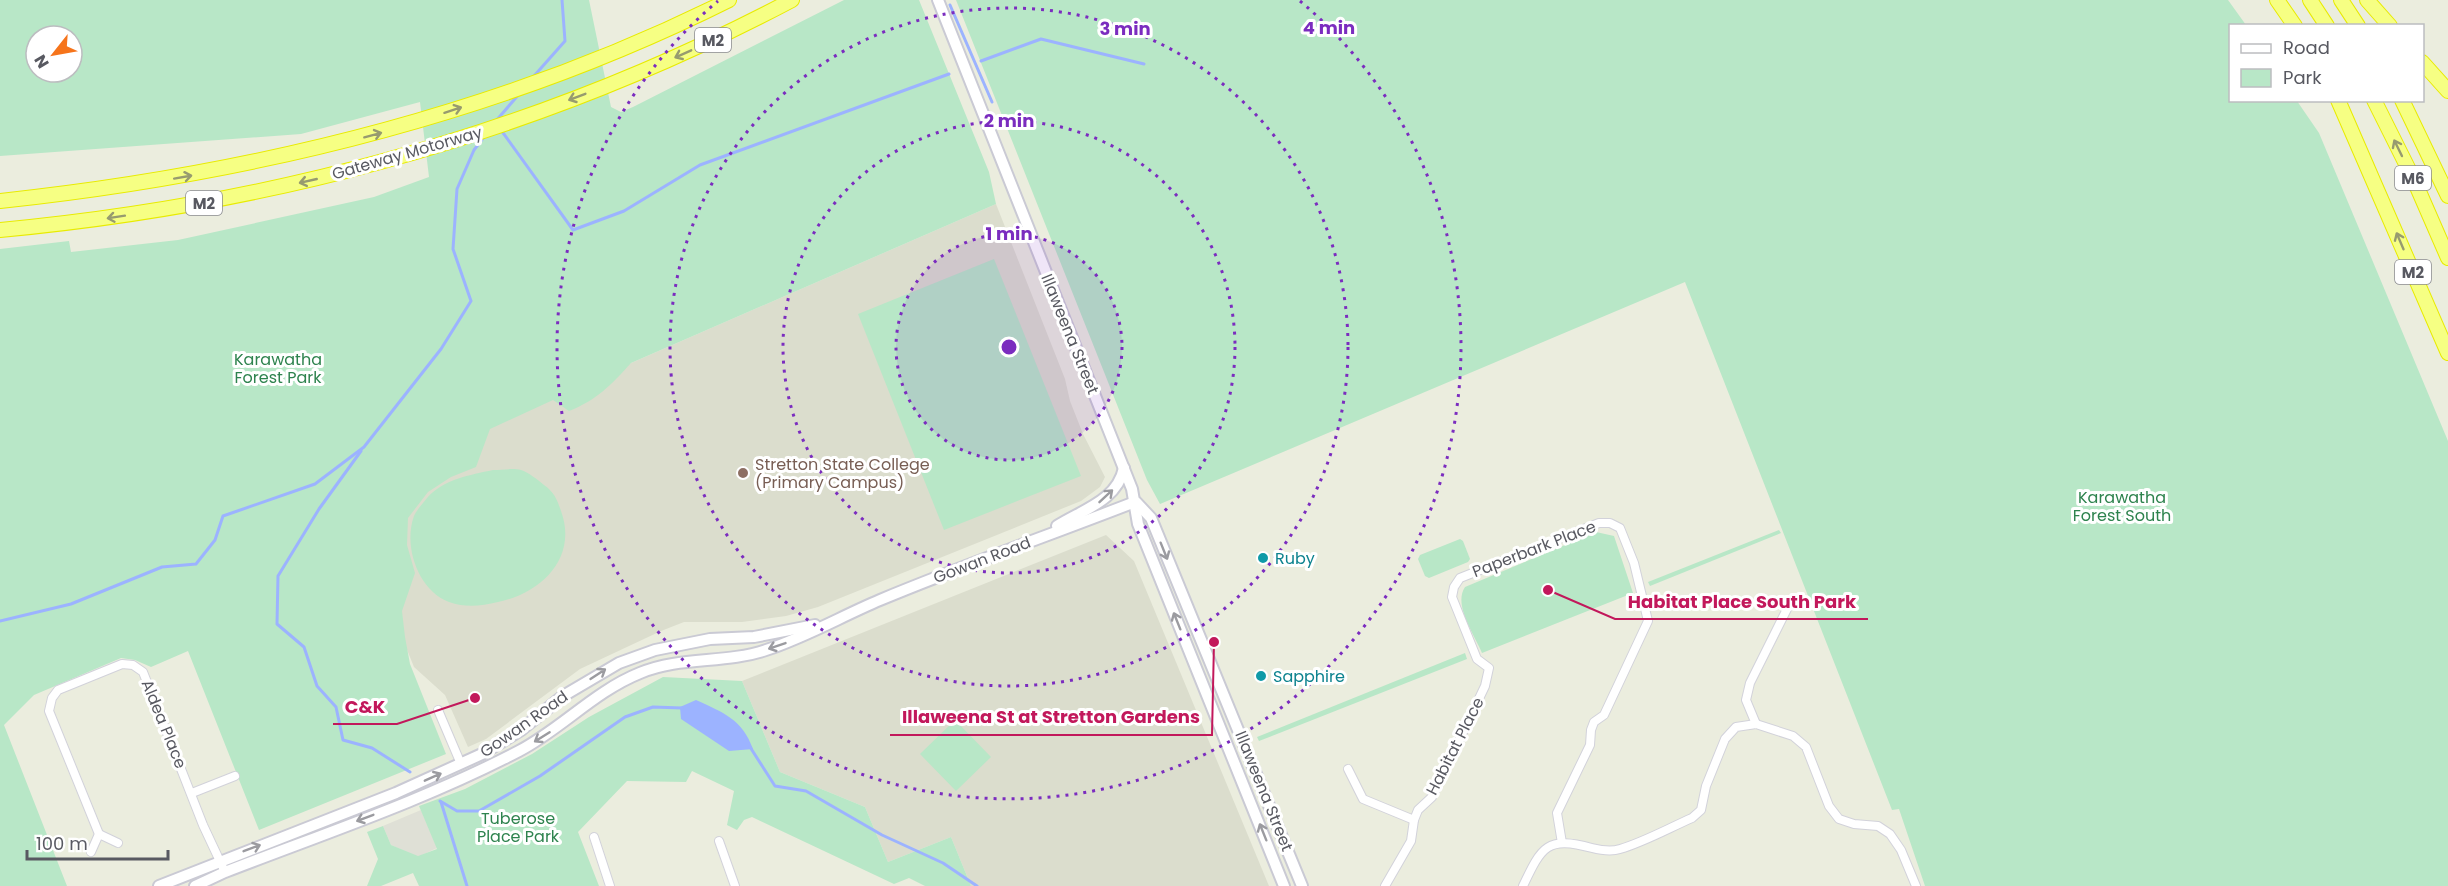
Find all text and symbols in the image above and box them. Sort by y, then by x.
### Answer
text: 4 min [1303,15,1355,40]
text: 3 min [1099,16,1151,41]
north arrow [24,24,84,84]
legend [2229,24,2424,102]
road number: M2 [695,28,731,52]
text: Road [2283,35,2330,60]
one-way arrow [674,48,692,60]
text: N [29,50,55,73]
text: Park [2283,65,2322,90]
one-way arrow [568,93,587,104]
one-way arrow [443,104,462,115]
text: 2 min [984,108,1034,133]
street label: Gateway Motorway [329,121,485,185]
one-way arrow [363,128,382,140]
one-way arrow [2392,139,2403,157]
road number: M6 [2395,166,2431,190]
one-way arrow [172,171,192,182]
one-way arrow [298,176,318,187]
road number: M2 [186,191,222,215]
one-way arrow [107,211,126,222]
text: 1 min [985,221,1033,246]
one-way arrow [2394,232,2405,251]
road number: M2 [2395,260,2431,284]
street label: Illaweena Street [1035,270,1105,398]
centre of rings [999,337,1019,357]
park label: Karawatha Forest Park [234,348,322,389]
place label: Stretton State College (Primary Campus) [755,453,930,494]
marker: Stretton State College (Primary Campus) [736,466,750,480]
park label: Karawatha Forest South [2073,486,2171,527]
one-way arrow [1098,489,1113,503]
street label: Paperbark Place [1469,515,1599,583]
street label: Gowan Road [930,531,1034,589]
one-way arrow [1160,542,1171,560]
place label: Ruby [1275,547,1315,570]
marker: Ruby [1256,551,1270,565]
callout: Habitat Place South Park [1615,583,1868,619]
text: Habitat Place South Park [1628,589,1857,614]
one-way arrow [1171,612,1182,631]
one-way arrow [768,642,787,653]
place label: Sapphire [1273,665,1345,688]
one-way arrow [589,667,606,679]
marker: Sapphire [1254,669,1268,683]
street label: Aldea Place [136,676,192,772]
street label: Gowan Road [475,685,573,763]
callout: C&K [333,688,397,724]
street label: Habitat Place [1420,693,1490,799]
text: C&K [345,694,386,719]
callout: Illaweena St at Stretton Gardens [890,699,1212,735]
text: Illaweena St at Stretton Gardens [902,704,1200,729]
street label: Illaweena Street [1229,727,1299,855]
one-way arrow [534,732,551,744]
one-way arrow [424,770,442,782]
park label: Tuberose Place Park [477,807,560,848]
one-way arrow [356,813,375,824]
scale bar [27,823,168,861]
one-way arrow [1256,823,1267,841]
text: 100 m [36,831,88,856]
one-way arrow [242,842,261,853]

